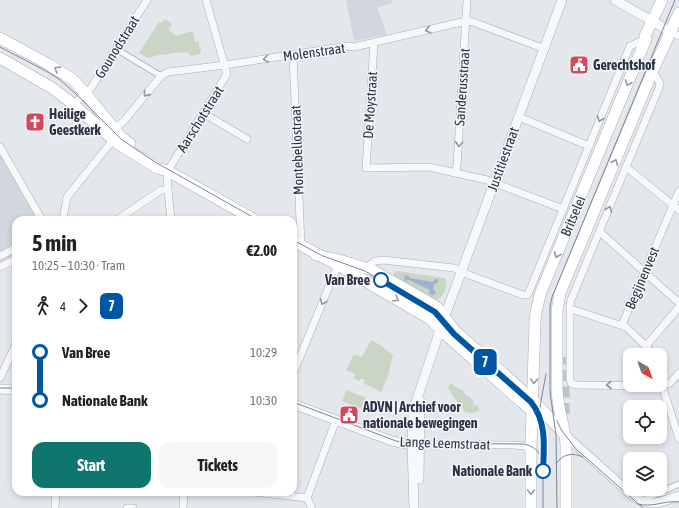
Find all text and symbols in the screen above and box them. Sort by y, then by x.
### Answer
street label: Gounodstraat [91,13,143,81]
one-way arrow [425,25,432,34]
street label: Molenstraat [282,40,346,64]
street label: Sanderusstraat [451,48,473,126]
one-way arrow [263,54,269,63]
public building icon: Gerechtshof [568,54,590,76]
place label: Gerechtshof [593,57,656,73]
one-way arrow [54,66,61,73]
street label: De Moystraat [360,71,380,139]
one-way arrow [624,79,632,86]
street label: Aarschotstraat [173,83,227,155]
one-way arrow [144,89,151,96]
street label: Montebellostraat [287,105,307,195]
place label: Heilige Geestkerk [49,106,101,138]
church icon: Heilige Geestkerk [24,111,46,133]
one-way arrow [597,115,605,122]
street label: Justitiestraat [484,125,522,193]
one-way arrow [454,141,463,147]
one-way arrow [610,158,618,166]
street label: Britselei [557,193,589,239]
one-way arrow [604,205,612,213]
text: 5 min [32,230,77,256]
text: €2.00 [246,242,277,259]
street label: Begijnenvest [622,244,662,312]
one-way arrow [553,251,561,258]
text: 10:25 – 10:30 · Tram [32,258,125,273]
place label: Van Bree [324,272,370,288]
marker: Van Bree [373,272,389,288]
one-way arrow [392,294,399,301]
icon: walk [32,295,54,317]
icon: forward [72,295,94,317]
one-way arrow [320,297,328,305]
text: 7 [108,298,115,314]
text: 4 [60,299,66,314]
text: Van Bree [62,344,110,361]
text: 10:29 [250,345,277,360]
north arrow [623,348,667,392]
map controls [623,348,667,496]
line badge: 7 [472,349,498,375]
text: 7 [482,354,488,370]
one-way arrow [530,378,538,384]
one-way arrow [606,381,612,389]
text: Nationale Bank [62,392,148,409]
text: 10:30 [250,393,277,408]
place label: ADVN | Archief voor nationale bewegingen [362,399,478,431]
button: locate [623,400,667,444]
public building icon: ADVN | Archief voor nationale bewegingen [338,404,360,426]
street label: Lange Leemstraat [399,433,491,453]
button: Start [32,442,151,488]
button: Tickets [159,442,277,488]
button: layers [623,452,667,496]
place label: Nationale Bank [452,463,533,479]
marker: Nationale Bank [535,463,551,479]
one-way arrow [527,489,535,495]

